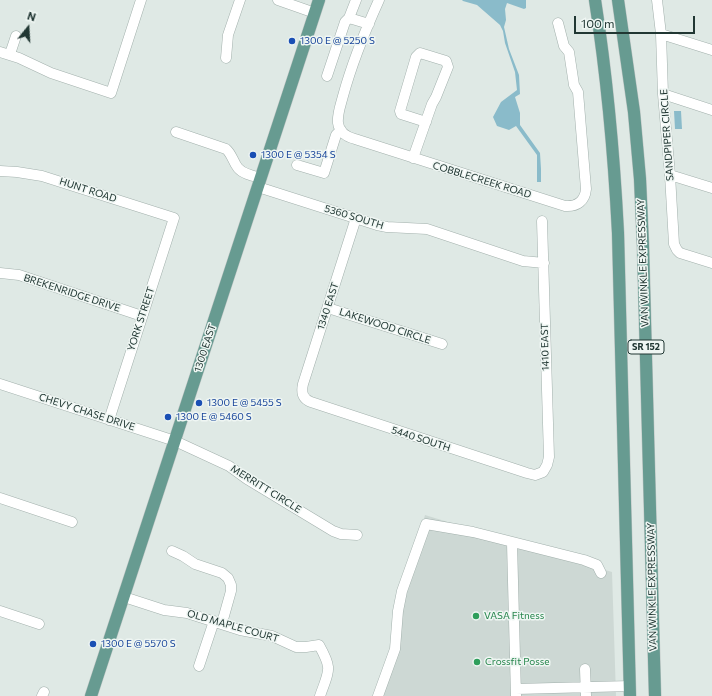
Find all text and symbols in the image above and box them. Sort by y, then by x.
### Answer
north arrow [8,8,48,48]
scale bar [576,8,697,34]
text: N [26,9,38,24]
text: 100 m [581,16,615,30]
place label: 1300 E @ 5250 S [300,35,375,47]
marker: 1300 E @ 5250 S [287,36,297,46]
street label: SANDPIPER CIRCLE [658,89,676,181]
place label: 1300 E @ 5354 S [261,149,336,161]
marker: 1300 E @ 5354 S [248,150,258,160]
street label: COBBLECREEK ROAD [431,159,533,201]
street label: HUNT ROAD [58,175,118,205]
street label: VAN WINKLE EXPRESSWAY [635,199,651,327]
street label: 5360 SOUTH [323,202,385,232]
street label: BREKENRIDGE DRIVE [22,272,122,314]
street label: 1340 EAST [315,281,341,331]
street label: YORK STREET [125,285,157,353]
street label: LAKEWOOD CIRCLE [338,306,432,346]
street label: 1300 EAST [192,322,218,374]
street label: 1410 EAST [539,323,551,371]
road number: SR 152 [628,340,664,354]
street label: CHEVY CHASE DRIVE [37,391,137,433]
place label: 1300 E @ 5455 S [207,397,282,409]
marker: 1300 E @ 5455 S [194,398,204,408]
place label: 1300 E @ 5460 S [176,411,252,423]
marker: 1300 E @ 5460 S [163,412,173,422]
street label: 5440 SOUTH [390,424,452,454]
street label: MERRITT CIRCLE [228,462,304,516]
street label: VAN WINKLE EXPRESSWAY [645,523,659,651]
street label: OLD MAPLE COURT [186,607,280,645]
place label: VASA Fitness [484,610,544,622]
marker: VASA Fitness [471,611,481,621]
place label: 1300 E @ 5570 S [101,638,176,650]
marker: 1300 E @ 5570 S [88,639,98,649]
place label: Crossfit Posse [485,656,549,668]
marker: Crossfit Posse [472,657,482,667]

